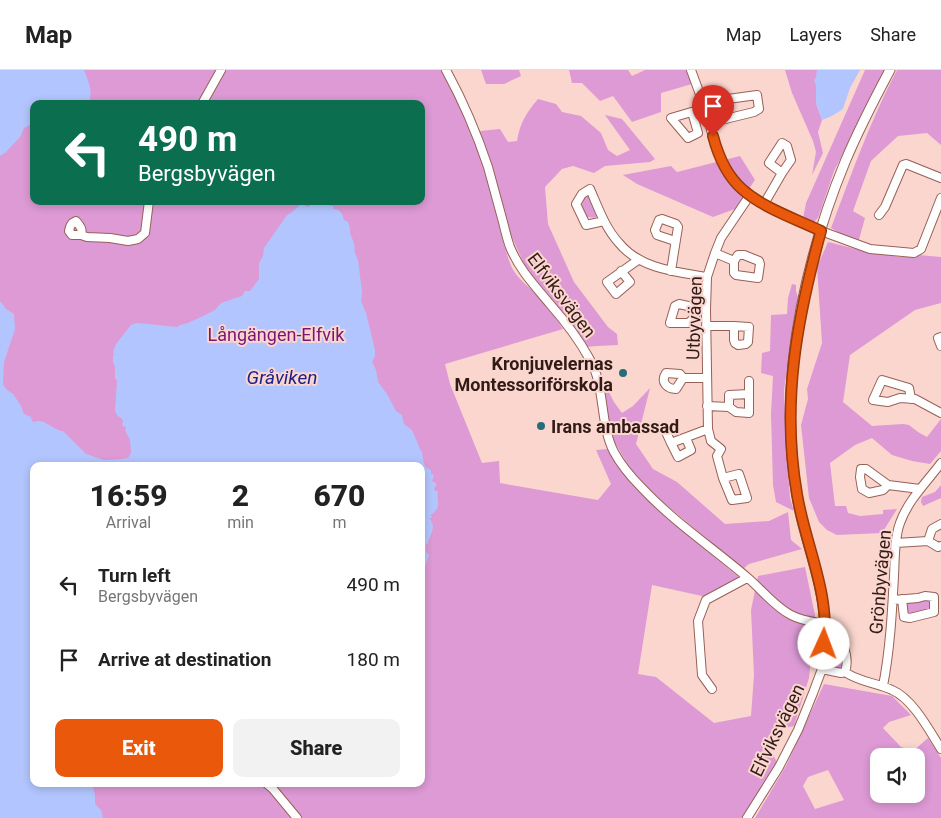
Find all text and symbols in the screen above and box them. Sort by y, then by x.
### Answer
text: Map [25,21,72,49]
text: Map [726,24,761,45]
text: Layers [789,24,842,45]
text: Share [870,24,916,45]
pin [692,85,734,136]
icon: arrive [699,92,727,120]
text: 490 m [138,119,237,160]
icon: left [55,120,120,185]
text: Bergsbyvägen [138,161,276,186]
street label: Elfviksvägen [523,249,601,341]
street label: Utbyvägen [682,276,706,360]
park label: Långängen-Elfvik [208,324,345,345]
place label: Kronjuvelernas Montessoriförskola [455,353,613,395]
water label: Gråviken [247,366,317,389]
marker: Kronjuvelernas Montessoriförskola [617,367,629,379]
place label: Irans ambassad [551,416,679,437]
marker: Irans ambassad [535,420,547,432]
text: 16:59 [90,478,168,513]
text: 2 [232,478,249,513]
text: 670 [313,478,365,513]
text: Arrival [106,513,151,532]
text: min [227,513,254,532]
text: m [332,513,346,532]
street label: Grönbyvägen [865,529,895,635]
text: Turn left [98,564,171,587]
icon: left [55,571,83,599]
text: 490 m [347,573,400,596]
text: Bergsbyvägen [98,587,198,606]
position arrow [797,617,849,669]
icon: arrive [55,646,83,674]
text: Arrive at destination [98,648,271,671]
text: 180 m [347,648,400,671]
street label: Elfviksvägen [746,680,808,780]
button: Exit [55,719,223,777]
button: Share [233,719,400,777]
map controls [870,748,925,803]
button: sound [870,748,925,803]

